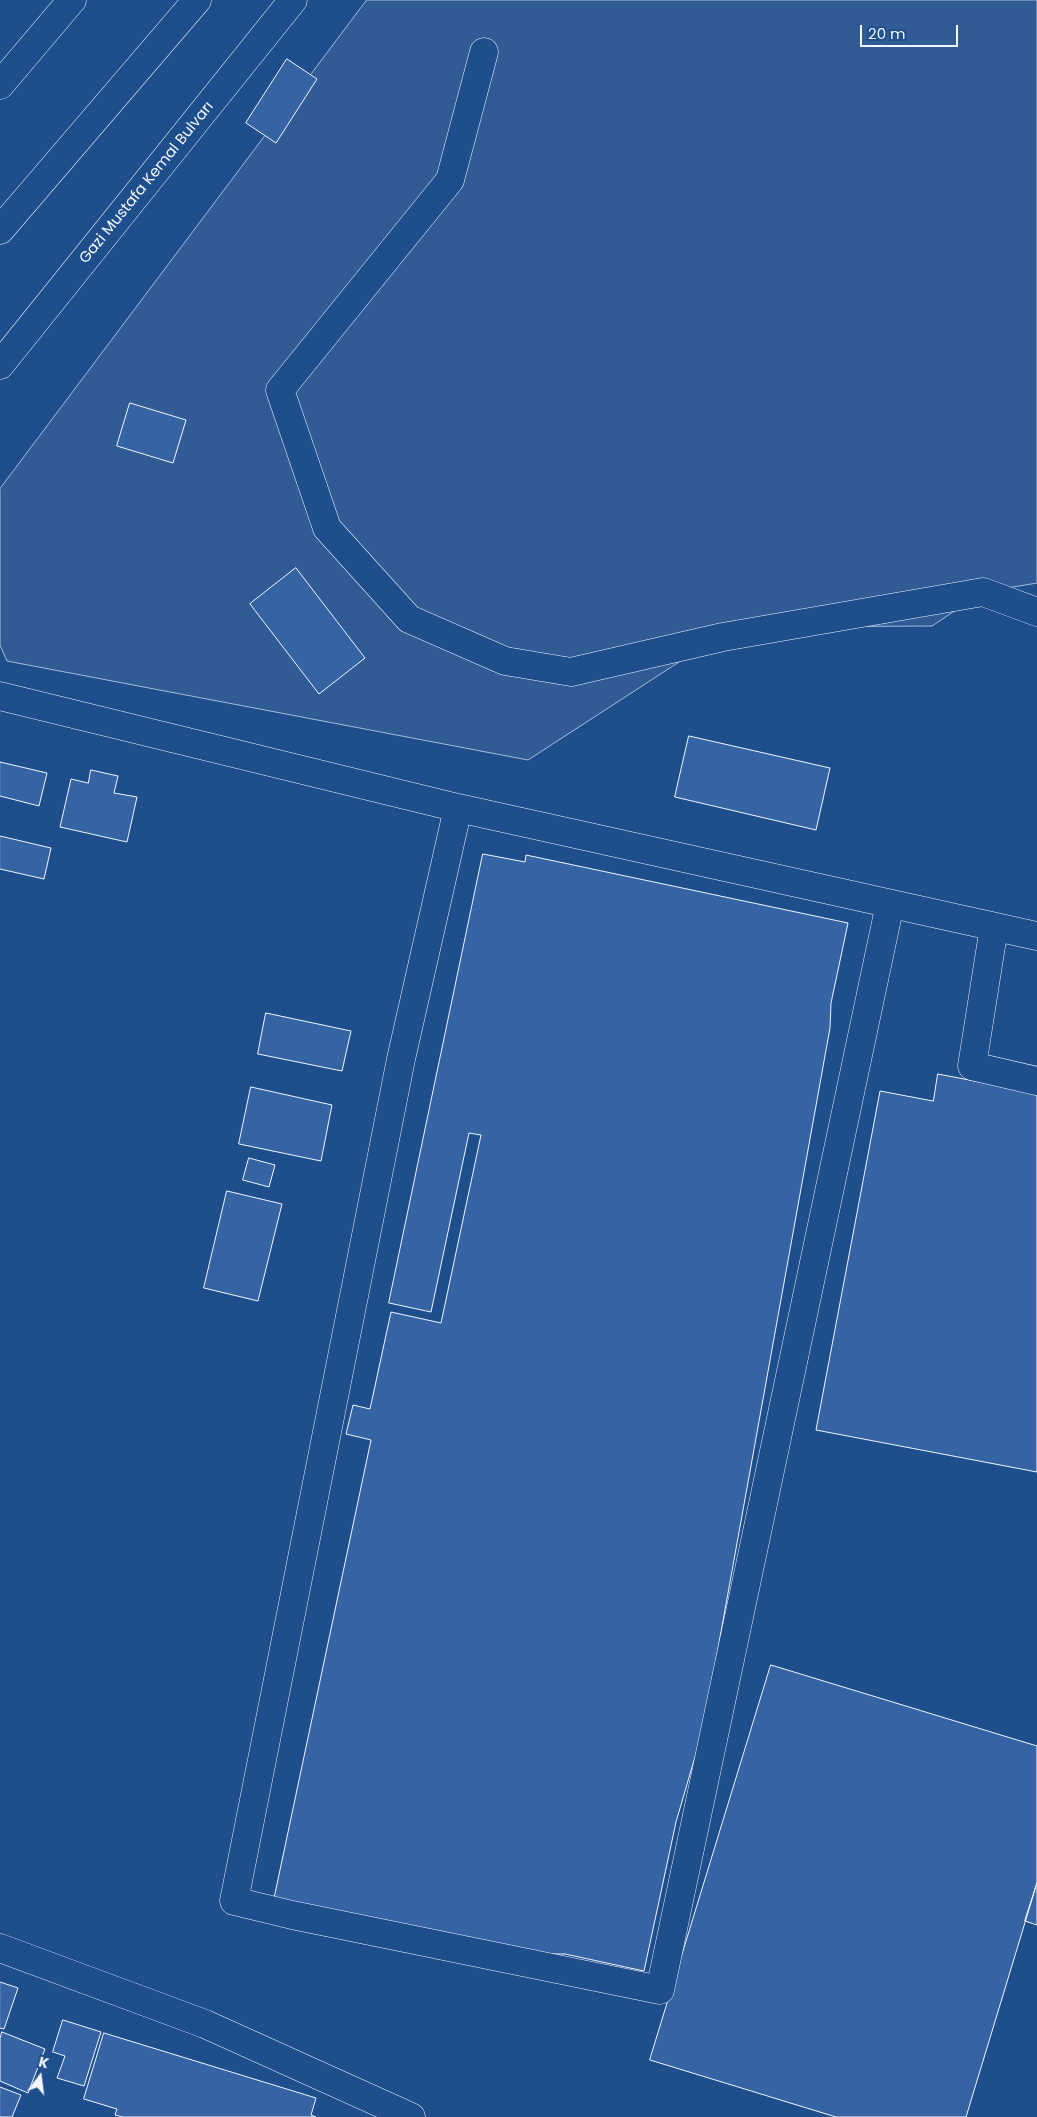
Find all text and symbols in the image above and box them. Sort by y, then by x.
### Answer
scale bar [862,15,960,47]
text: 20 m [868,23,906,44]
street label: Gazi Mustafa Kemal Bulvarı [76,98,218,268]
north arrow [15,2052,65,2102]
text: K [37,2052,51,2073]

